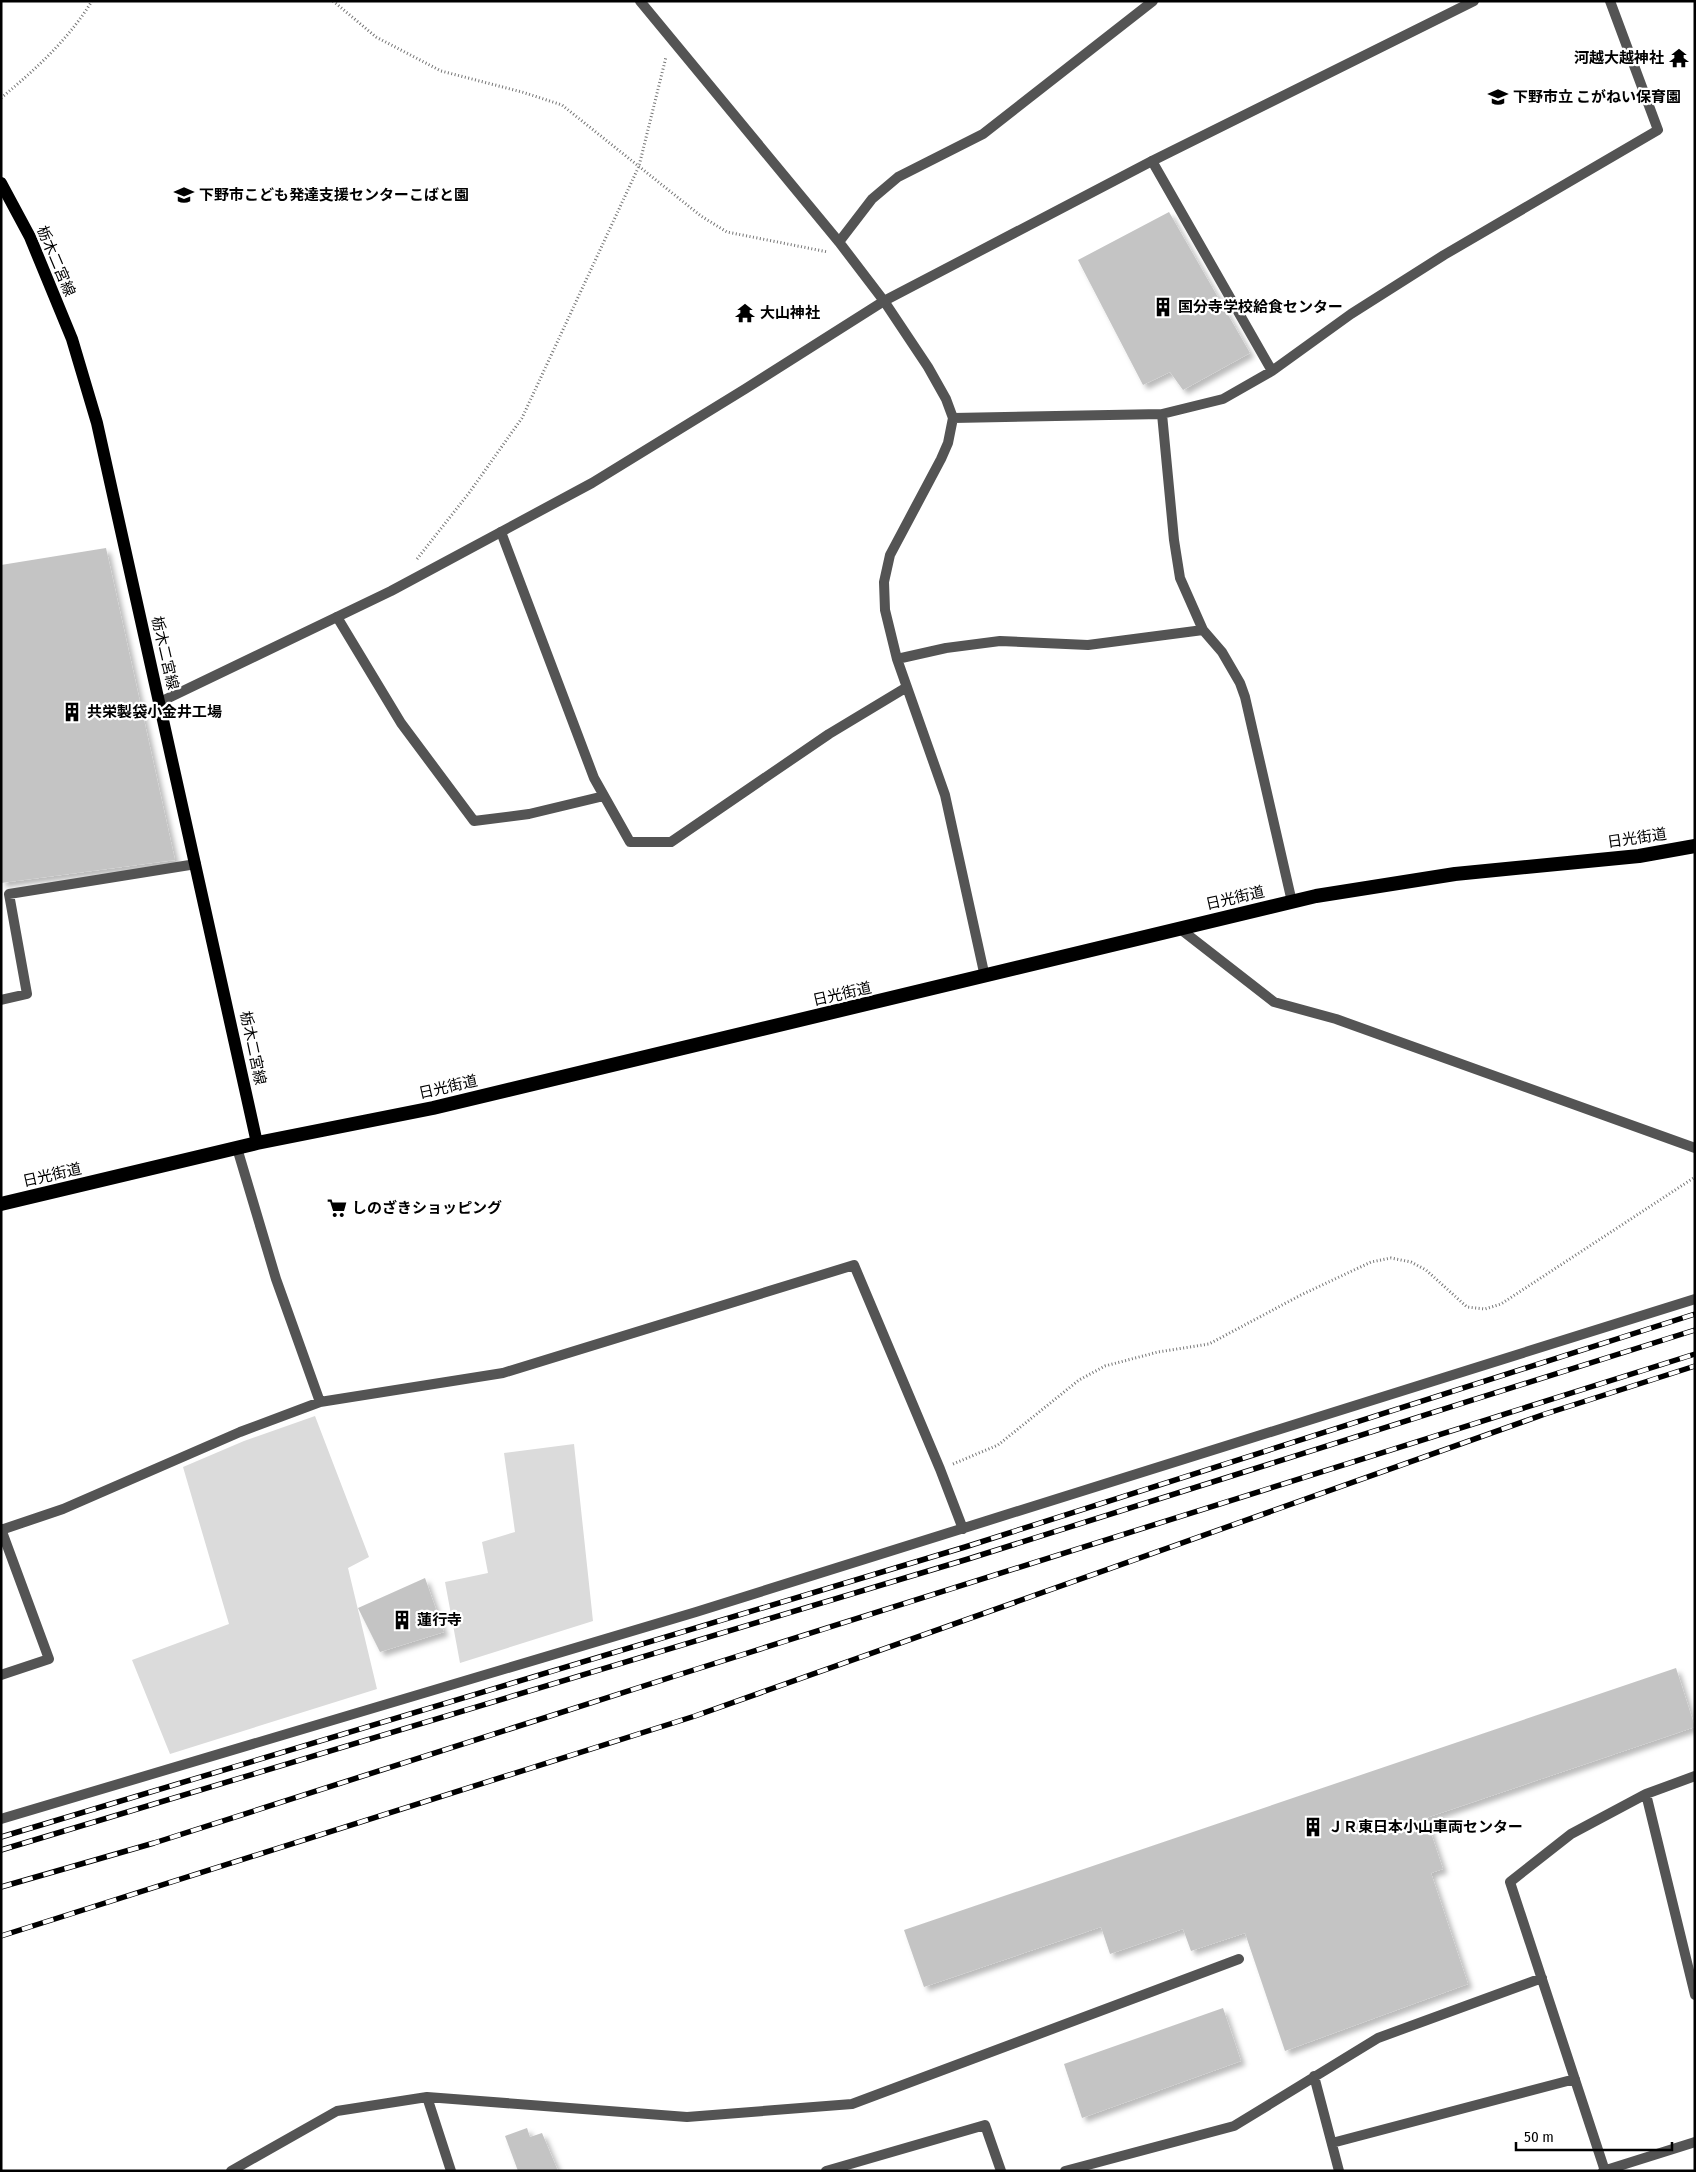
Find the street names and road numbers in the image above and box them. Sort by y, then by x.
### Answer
street label: 栃木二宮線 [33,223,79,299]
street label: 栃木二宮線 [148,614,182,692]
street label: 日光街道 [1606,825,1668,851]
street label: 日光街道 [1204,882,1266,914]
street label: 日光街道 [811,978,873,1010]
street label: 栃木二宮線 [236,1009,270,1087]
street label: 日光街道 [417,1071,479,1103]
street label: 日光街道 [21,1159,83,1191]

